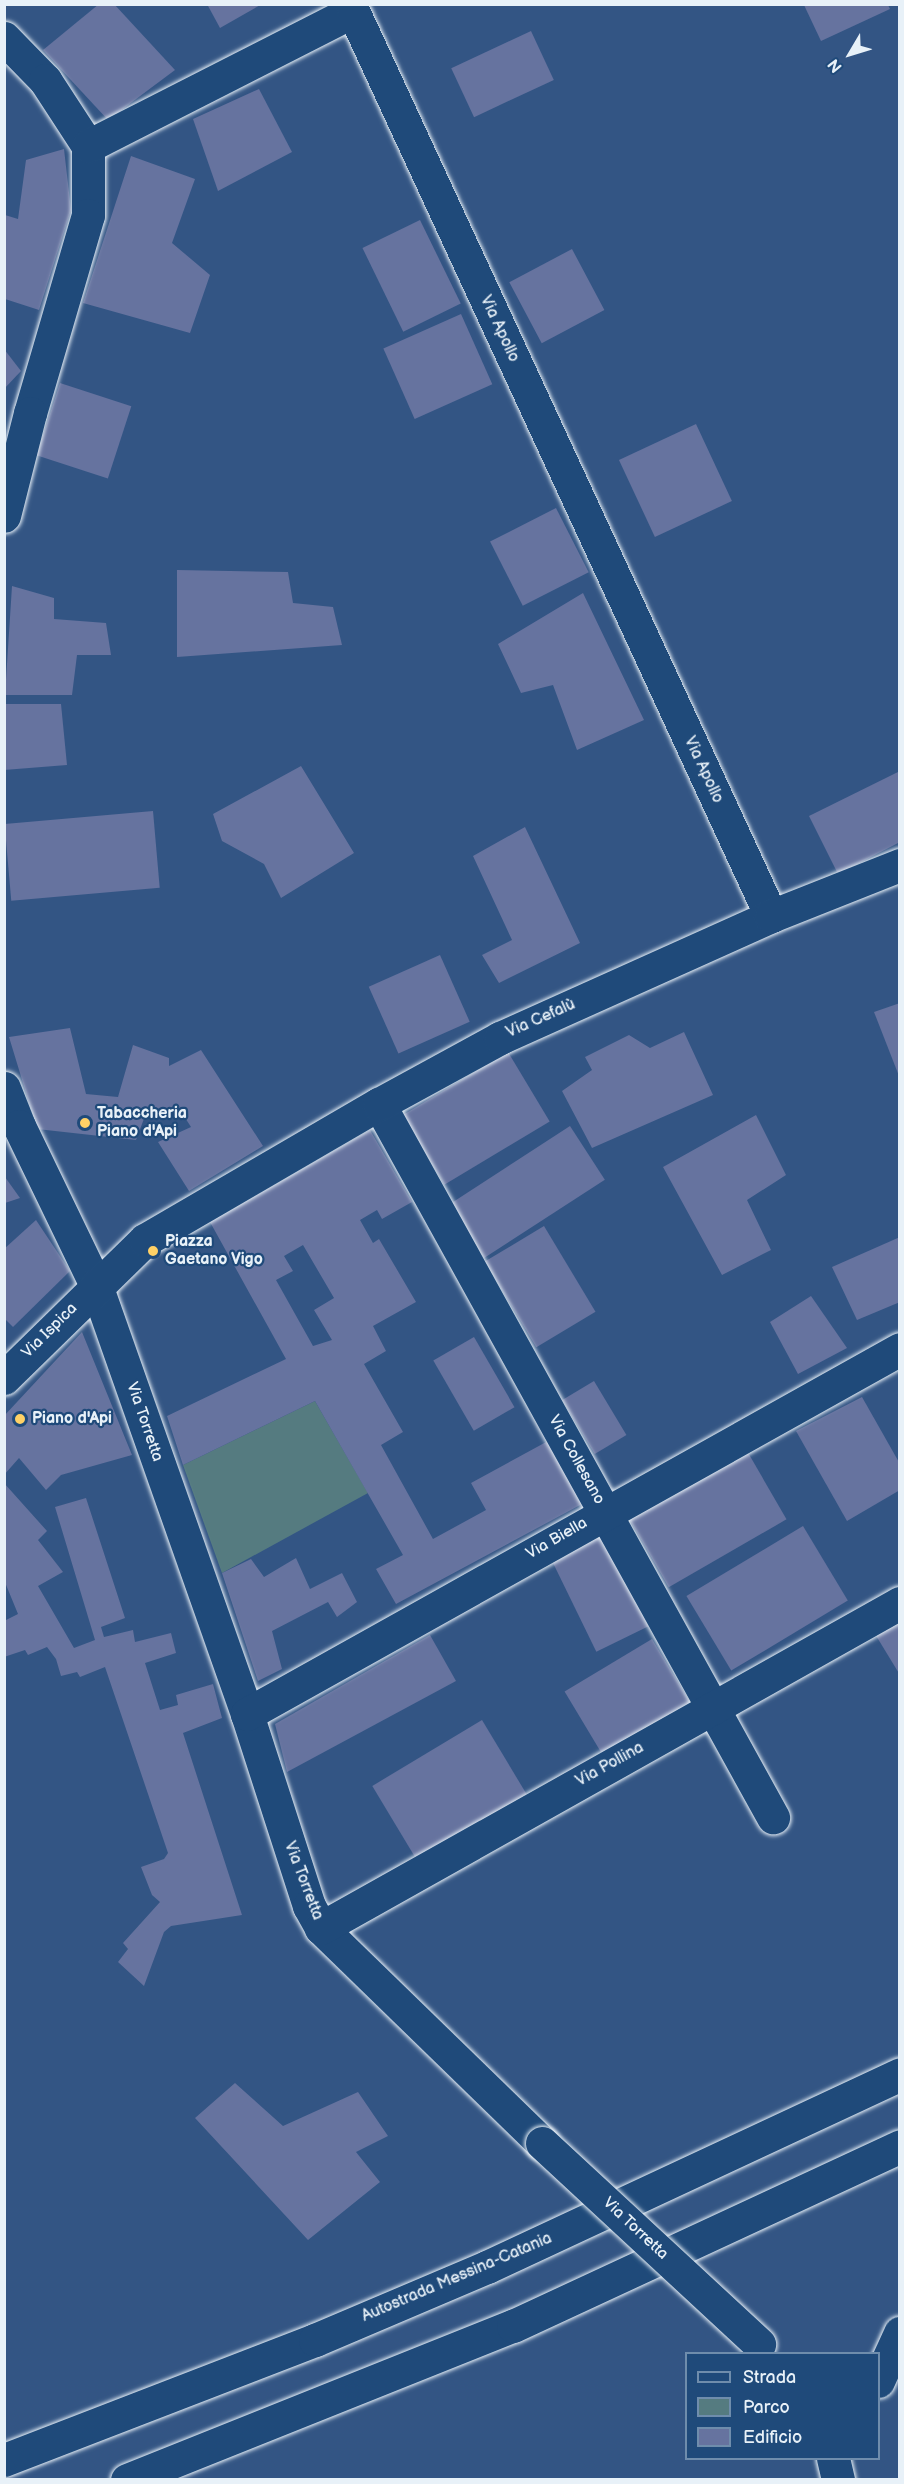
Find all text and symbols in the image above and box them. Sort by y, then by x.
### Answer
north arrow [820,24,880,84]
text: N [824,55,847,76]
street label: Via Apollo [475,293,523,365]
street label: Via Apollo [679,734,727,806]
street label: Via Cefalù [503,995,579,1043]
place label: Tabaccheria Piano d'Api [97,1104,187,1142]
marker: Tabaccheria Piano d'Api [78,1116,92,1130]
place label: Piazza Gaetano Vigo [165,1232,264,1270]
marker: Piazza Gaetano Vigo [146,1244,160,1258]
street label: Via Ispica [18,1299,82,1363]
street label: Via Torretta [121,1380,167,1464]
place label: Piano d'Api [32,1409,112,1429]
marker: Piano d'Api [13,1412,27,1426]
street label: Via Collesano [544,1412,608,1508]
street label: Via Biella [523,1514,591,1564]
street label: Via Pollina [573,1739,647,1791]
street label: Via Torretta [279,1839,327,1923]
street label: Via Torretta [598,2194,672,2264]
street label: Autostrada Messina-Catania [359,2229,555,2327]
legend [685,2352,880,2460]
text: Strada [743,2367,796,2388]
text: Parco [743,2397,790,2418]
text: Edificio [743,2427,802,2448]

